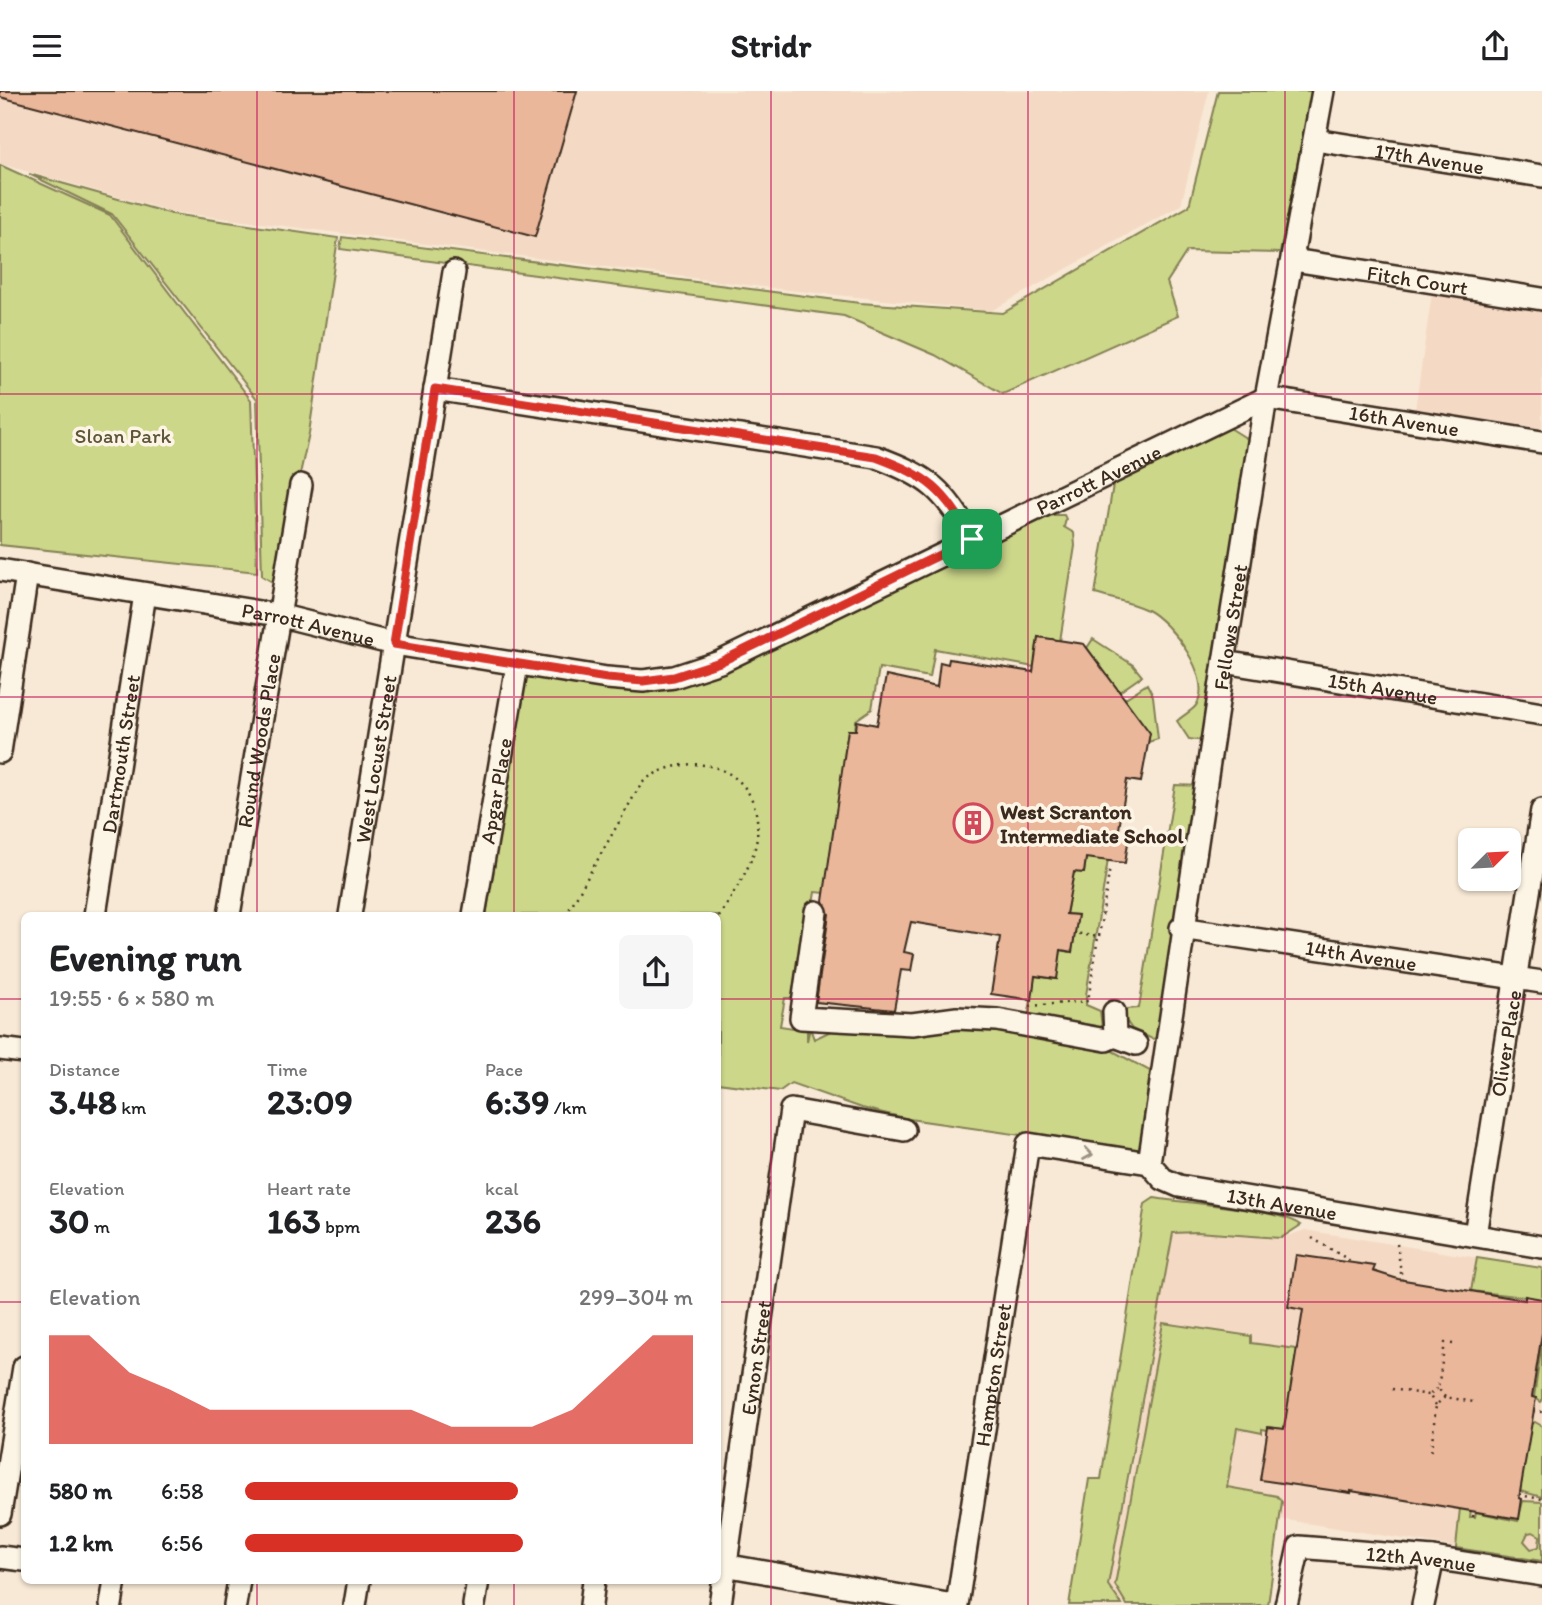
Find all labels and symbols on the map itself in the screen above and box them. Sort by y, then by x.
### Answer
street label: 17th Avenue [1373,137,1486,179]
street label: Fitch Court [1365,259,1470,300]
street label: 16th Avenue [1347,399,1461,441]
park label: Sloan Park [75,423,172,448]
street label: Parrott Avenue [1032,438,1165,520]
pin [942,509,1002,569]
street label: Fellows Street [1207,562,1252,692]
street label: Parrott Avenue [240,597,377,651]
street label: Round Woods Place [231,651,285,829]
street label: 15th Avenue [1326,667,1440,709]
street label: Dartmouth Street [95,673,145,835]
street label: West Locust Street [349,673,401,845]
street label: Apgar Place [474,736,517,846]
place label: West Scranton Intermediate School [1000,799,1184,848]
building icon: West Scranton Intermediate School [952,802,994,844]
north arrow [1458,828,1521,891]
street label: 14th Avenue [1304,934,1418,976]
street label: Oliver Place [1484,988,1526,1099]
one-way arrow [1082,1146,1094,1161]
street label: 13th Avenue [1225,1182,1339,1225]
street label: Eynon Street [735,1298,776,1417]
street label: Hampton Street [969,1301,1016,1448]
street label: 12th Avenue [1365,1540,1478,1577]

